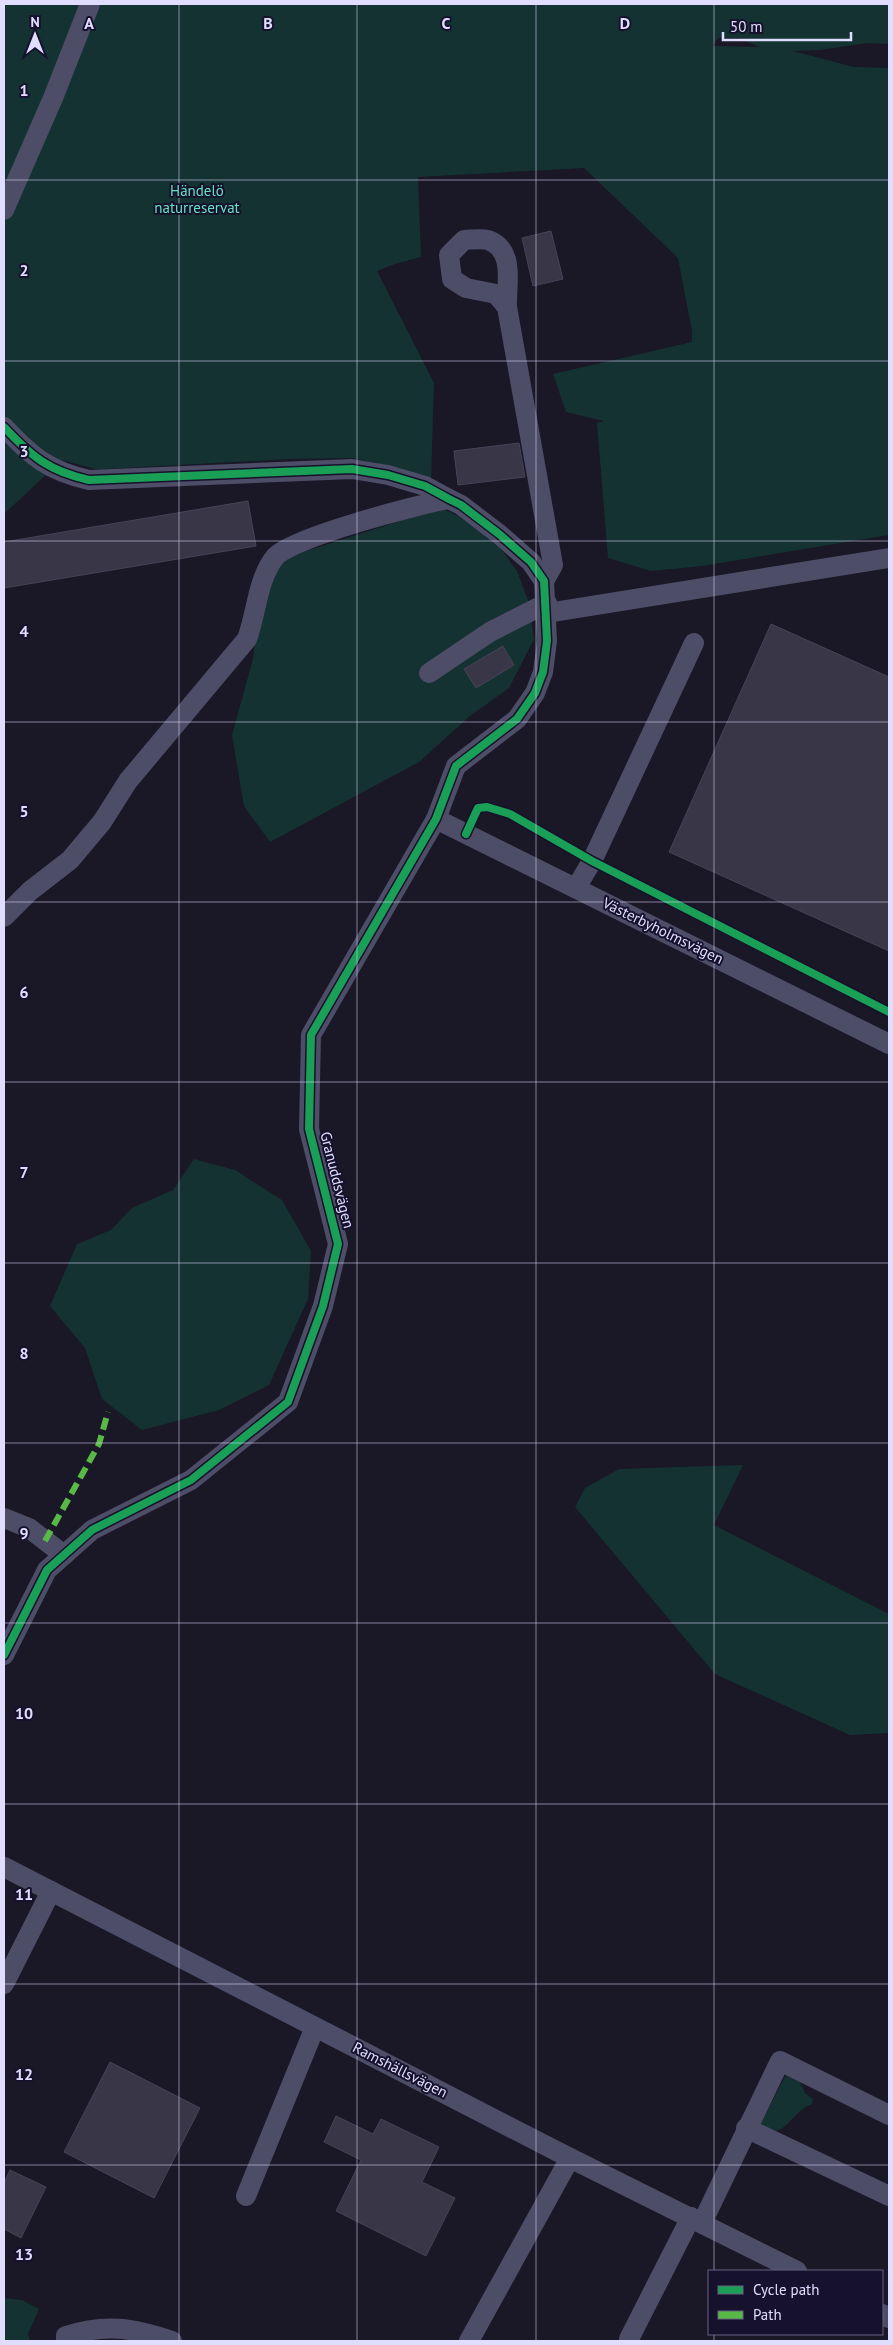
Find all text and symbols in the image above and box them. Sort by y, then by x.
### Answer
north arrow [10,10,60,60]
scale bar [723,10,850,42]
text: N [30,13,40,31]
text: A [84,13,94,33]
text: B [263,13,273,33]
text: C [442,13,451,33]
text: D [620,13,630,33]
text: 50 m [730,17,763,36]
text: 1 [19,80,29,100]
park label: Händelö naturreservat [154,181,240,217]
text: 2 [19,260,29,280]
text: 3 [19,441,29,461]
text: 4 [19,621,29,641]
text: 5 [19,801,29,821]
street label: Västerbyholmsvägen [599,893,727,968]
text: 6 [19,982,29,1002]
street label: Granuddsvägen [316,1130,359,1230]
text: 7 [19,1162,29,1182]
text: 8 [19,1343,29,1363]
text: 9 [19,1523,29,1543]
text: 10 [15,1703,33,1723]
text: 11 [15,1884,33,1904]
street label: Ramshällsvägen [350,2037,451,2102]
text: 12 [15,2064,33,2084]
text: 13 [15,2244,33,2264]
legend [708,2270,883,2335]
text: Cycle path [753,2280,819,2299]
text: Path [753,2305,782,2324]

